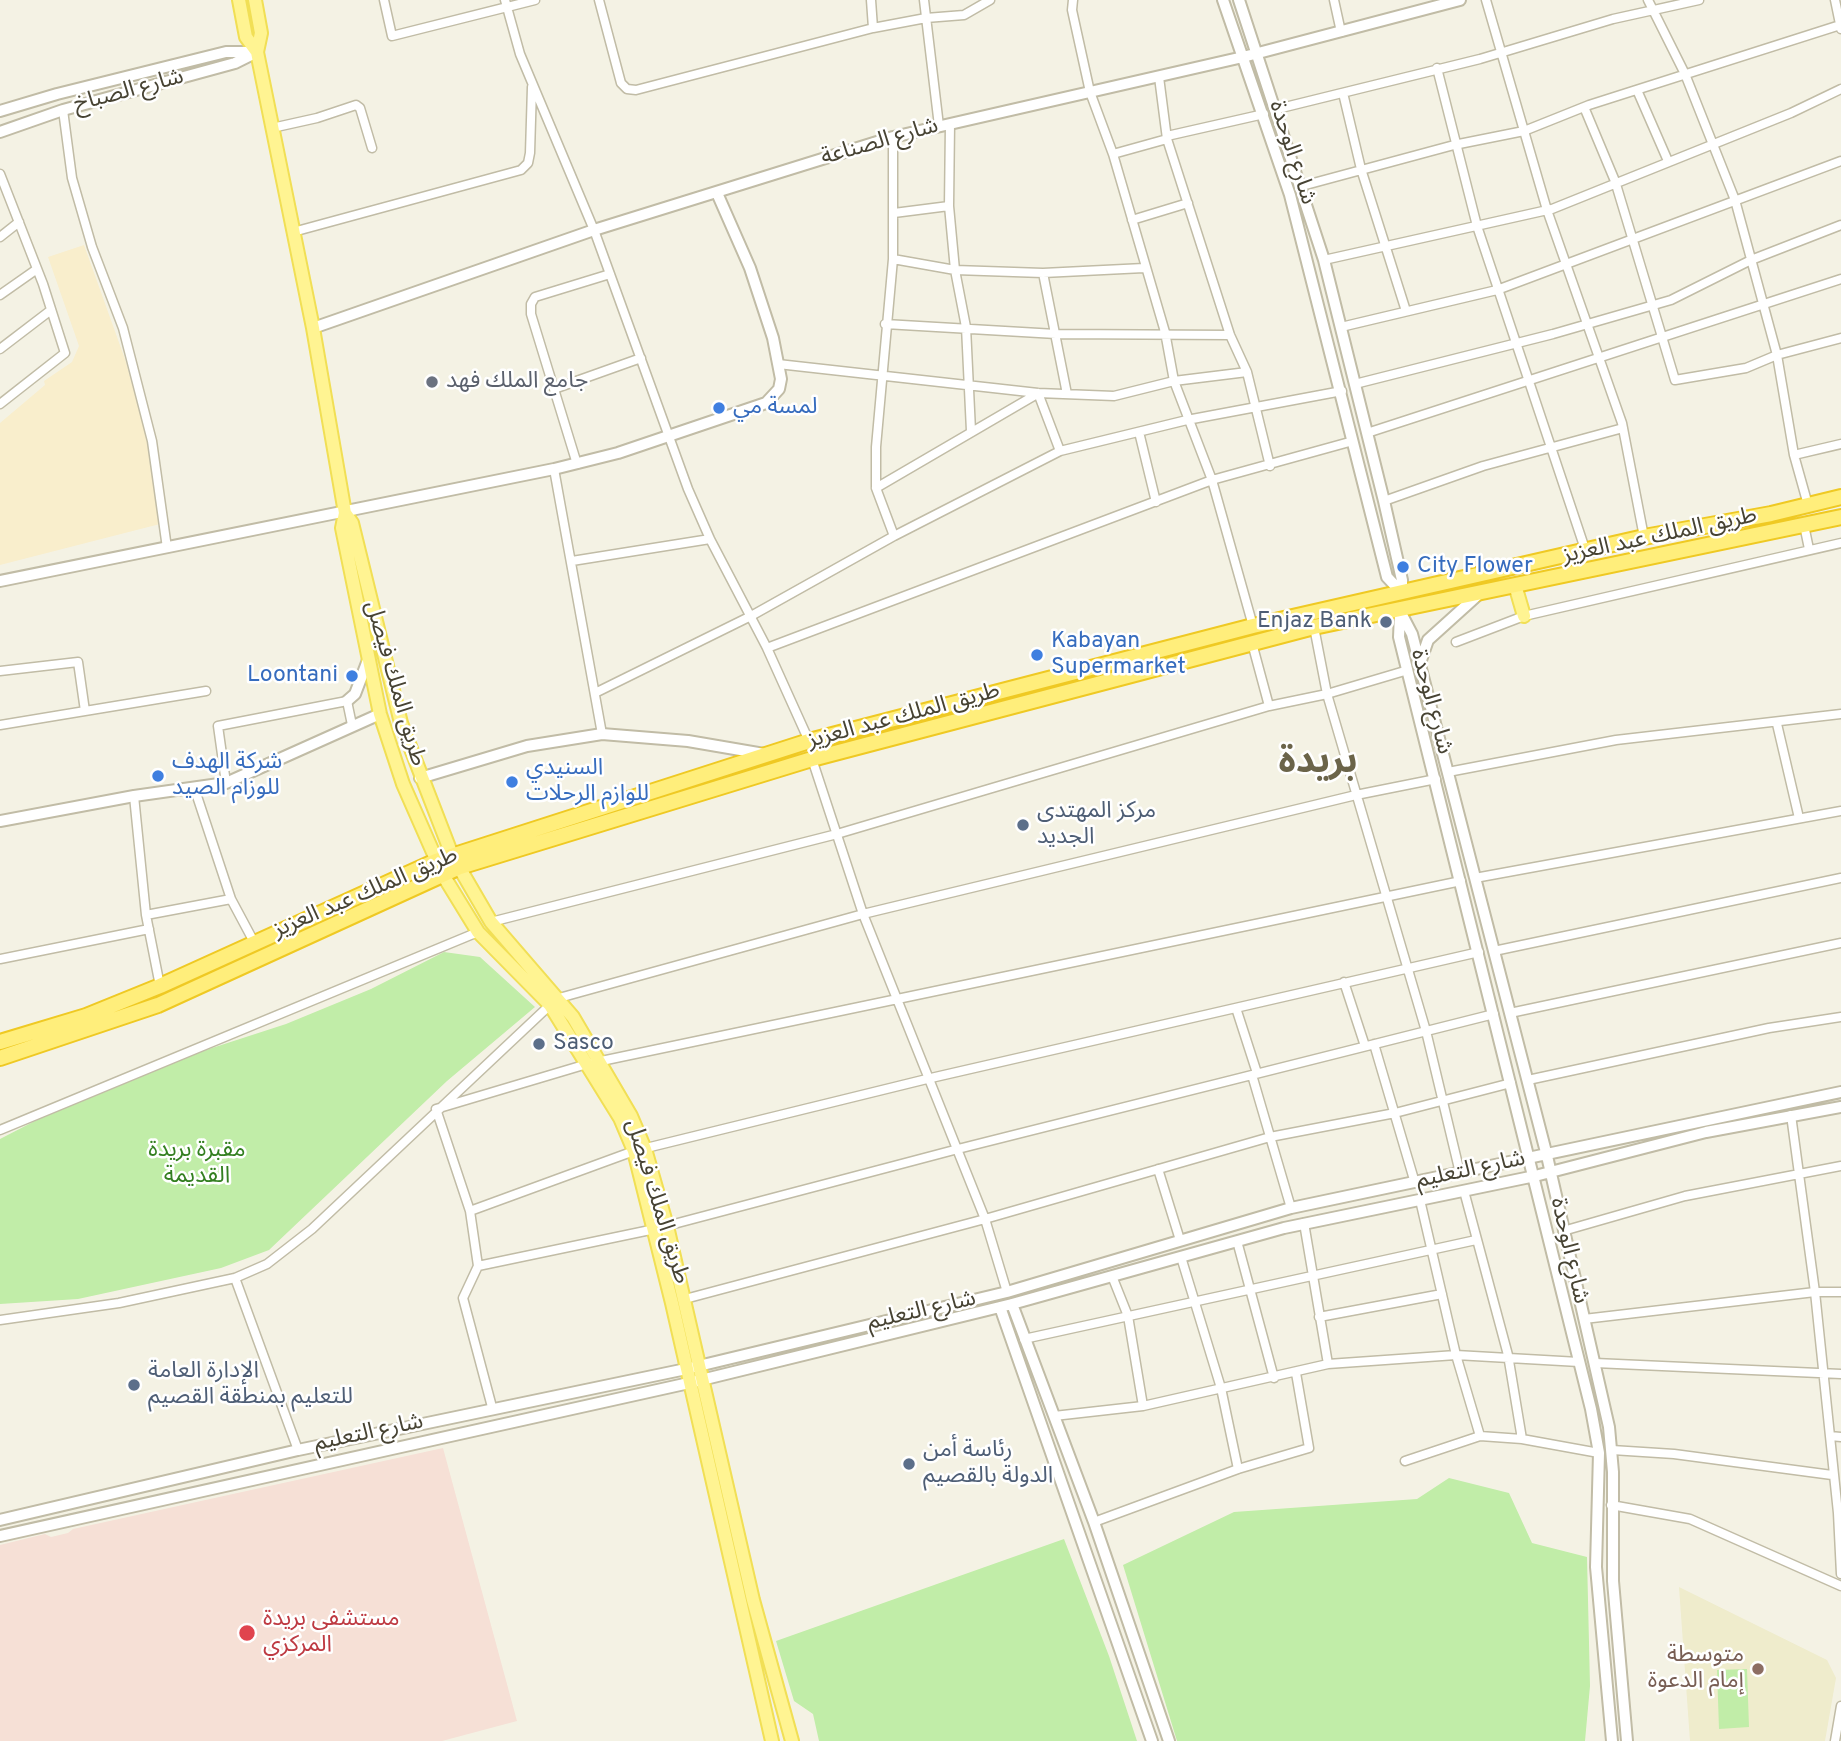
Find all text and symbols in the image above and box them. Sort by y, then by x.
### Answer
street label: شارع الصباخ [71,64,187,120]
street label: شارع الوحدة [1261,98,1321,208]
street label: شارع الصناعة [818,113,942,173]
place label: جامع الملك فهد [446,368,588,396]
marker: جامع الملك فهد [424,374,440,390]
place label: لمسة مي [733,394,817,422]
marker: لمسة مي [711,400,727,416]
street label: طريق الملك عبد العزيز [1560,503,1760,571]
place label: City Flower [1417,553,1533,581]
marker: City Flower [1395,559,1411,575]
street label: طريق الملك فيصل [357,598,431,770]
place label: Enjaz Bank [1257,608,1372,636]
marker: Enjaz Bank [1378,614,1394,630]
place label: Kabayan Supermarket [1051,628,1186,682]
street label: شارع الوحدة [1403,646,1457,758]
marker: Kabayan Supermarket [1029,647,1045,663]
place label: Loontani [247,662,338,690]
marker: Loontani [344,668,360,684]
street label: طريق الملك عبد العزيز [805,678,1003,756]
district label: بريدة [1278,743,1358,787]
place label: شركة الهدف للوزام الصيد [172,749,282,803]
place label: السنيدي للوازم الرحلات [526,755,649,809]
marker: شركة الهدف للوزام الصيد [150,768,166,784]
marker: السنيدي للوازم الرحلات [504,774,520,790]
place label: مركز المهتدى الجديد [1037,798,1156,852]
marker: مركز المهتدى الجديد [1015,817,1031,833]
street label: طريق الملك عبد العزيز [269,843,463,945]
place label: Sasco [553,1030,614,1058]
marker: Sasco [531,1036,547,1052]
street label: طريق الملك فيصل [618,1116,694,1288]
park label: مقبرة بريدة القديمة [148,1137,246,1191]
street label: شارع التعليم [1414,1146,1528,1196]
street label: شارع الوحدة [1542,1195,1594,1307]
street label: شارع التعليم [865,1286,979,1338]
place label: الإدارة العامة للتعليم بمنطقة القصيم [148,1358,353,1412]
marker: الإدارة العامة للتعليم بمنطقة القصيم [126,1377,142,1393]
street label: شارع التعليم [312,1409,426,1459]
place label: رئاسة أمن الدولة بالقصيم [923,1437,1053,1491]
marker: رئاسة أمن الدولة بالقصيم [901,1456,917,1472]
place label: مستشفى بريدة المركزي [263,1606,400,1660]
marker: مستشفى بريدة المركزي [237,1623,257,1643]
place label: متوسطة إمام الدعوة [1648,1642,1744,1696]
marker: متوسطة إمام الدعوة [1750,1661,1766,1677]

